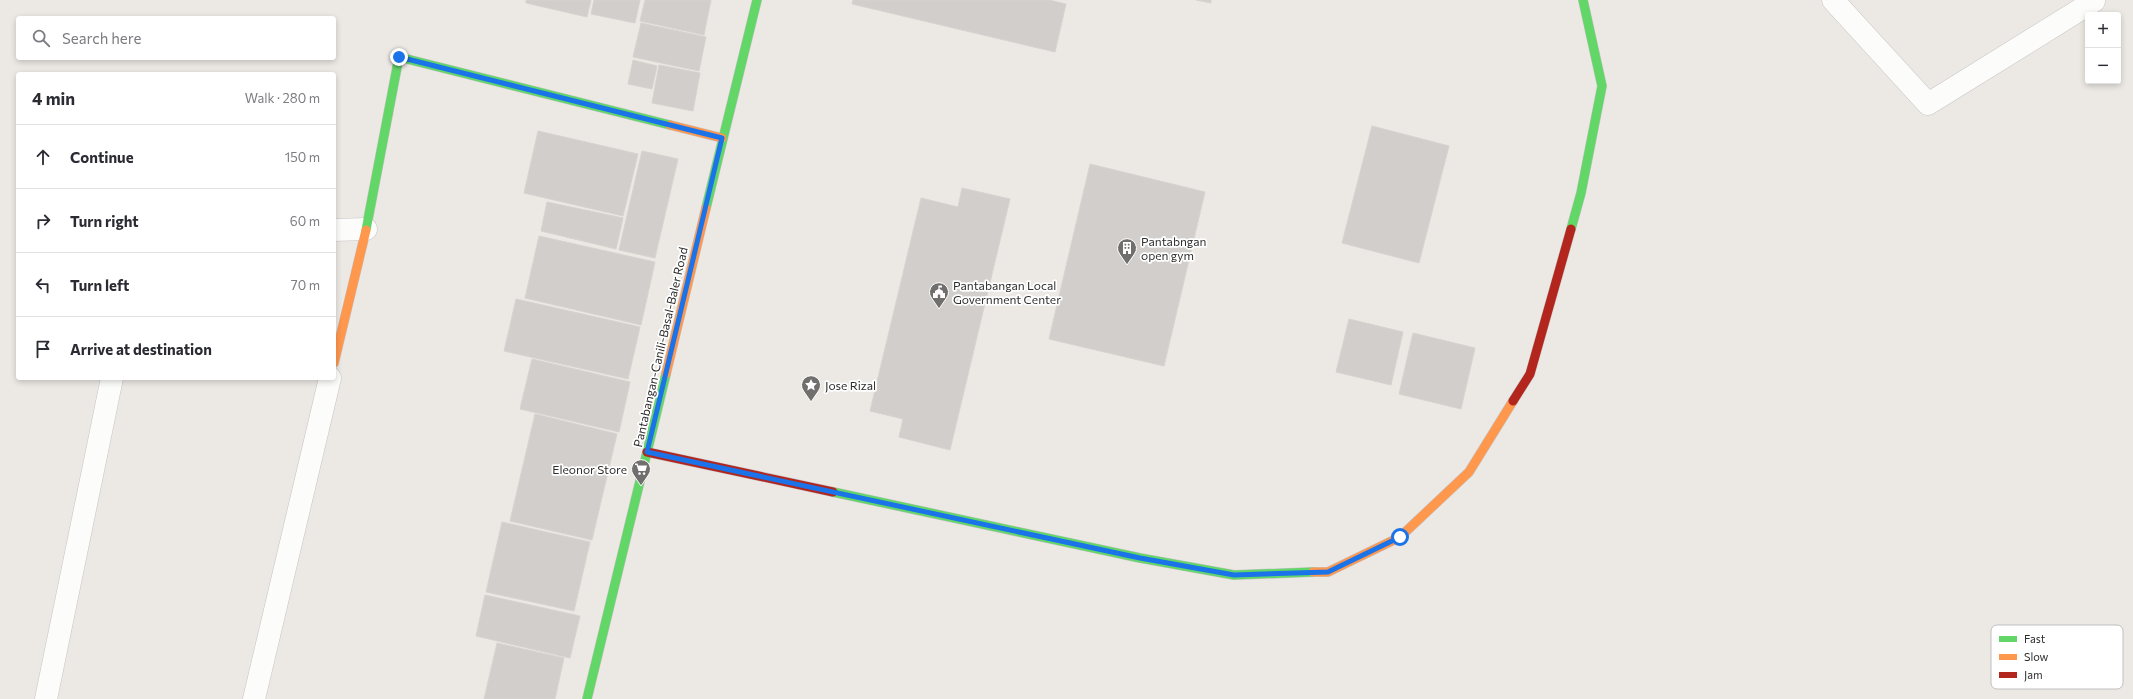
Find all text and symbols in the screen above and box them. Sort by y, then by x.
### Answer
map controls [2085,12,2121,84]
button: + [2085,12,2121,48]
search box [16,16,336,60]
icon: search [30,27,52,49]
text: Search here [62,29,141,47]
route end [390,48,408,66]
button: − [2085,48,2121,84]
text: 4 min [32,88,75,109]
text: Walk · 280 m [245,90,320,106]
icon: ahead [32,146,54,168]
text: Continue [70,148,134,166]
text: 150 m [285,149,320,165]
icon: right [32,210,54,232]
text: Turn right [70,212,139,230]
text: 60 m [290,213,320,229]
place label: Pantabngan open gym [1141,234,1206,262]
building icon: Pantabngan open gym [1116,237,1138,265]
street label: Pantabangan-Canili-Basal-Baler Road [630,246,690,448]
icon: left [32,274,54,296]
text: Turn left [70,276,129,294]
text: 70 m [291,277,320,293]
place label: Pantabangan Local Government Center [953,278,1061,306]
public building icon: Pantabangan Local Government Center [928,281,950,309]
icon: arrive [32,338,54,360]
text: Arrive at destination [70,340,212,358]
place icon: Jose Rizal [800,374,822,402]
place label: Jose Rizal [825,378,876,393]
supermarket icon: Eleonor Store [630,458,652,486]
place label: Eleonor Store [552,462,627,476]
route start [1391,528,1409,546]
legend [1991,625,2123,689]
text: Fast [2024,632,2046,645]
text: Slow [2024,650,2049,663]
text: Jam [2024,668,2043,682]

